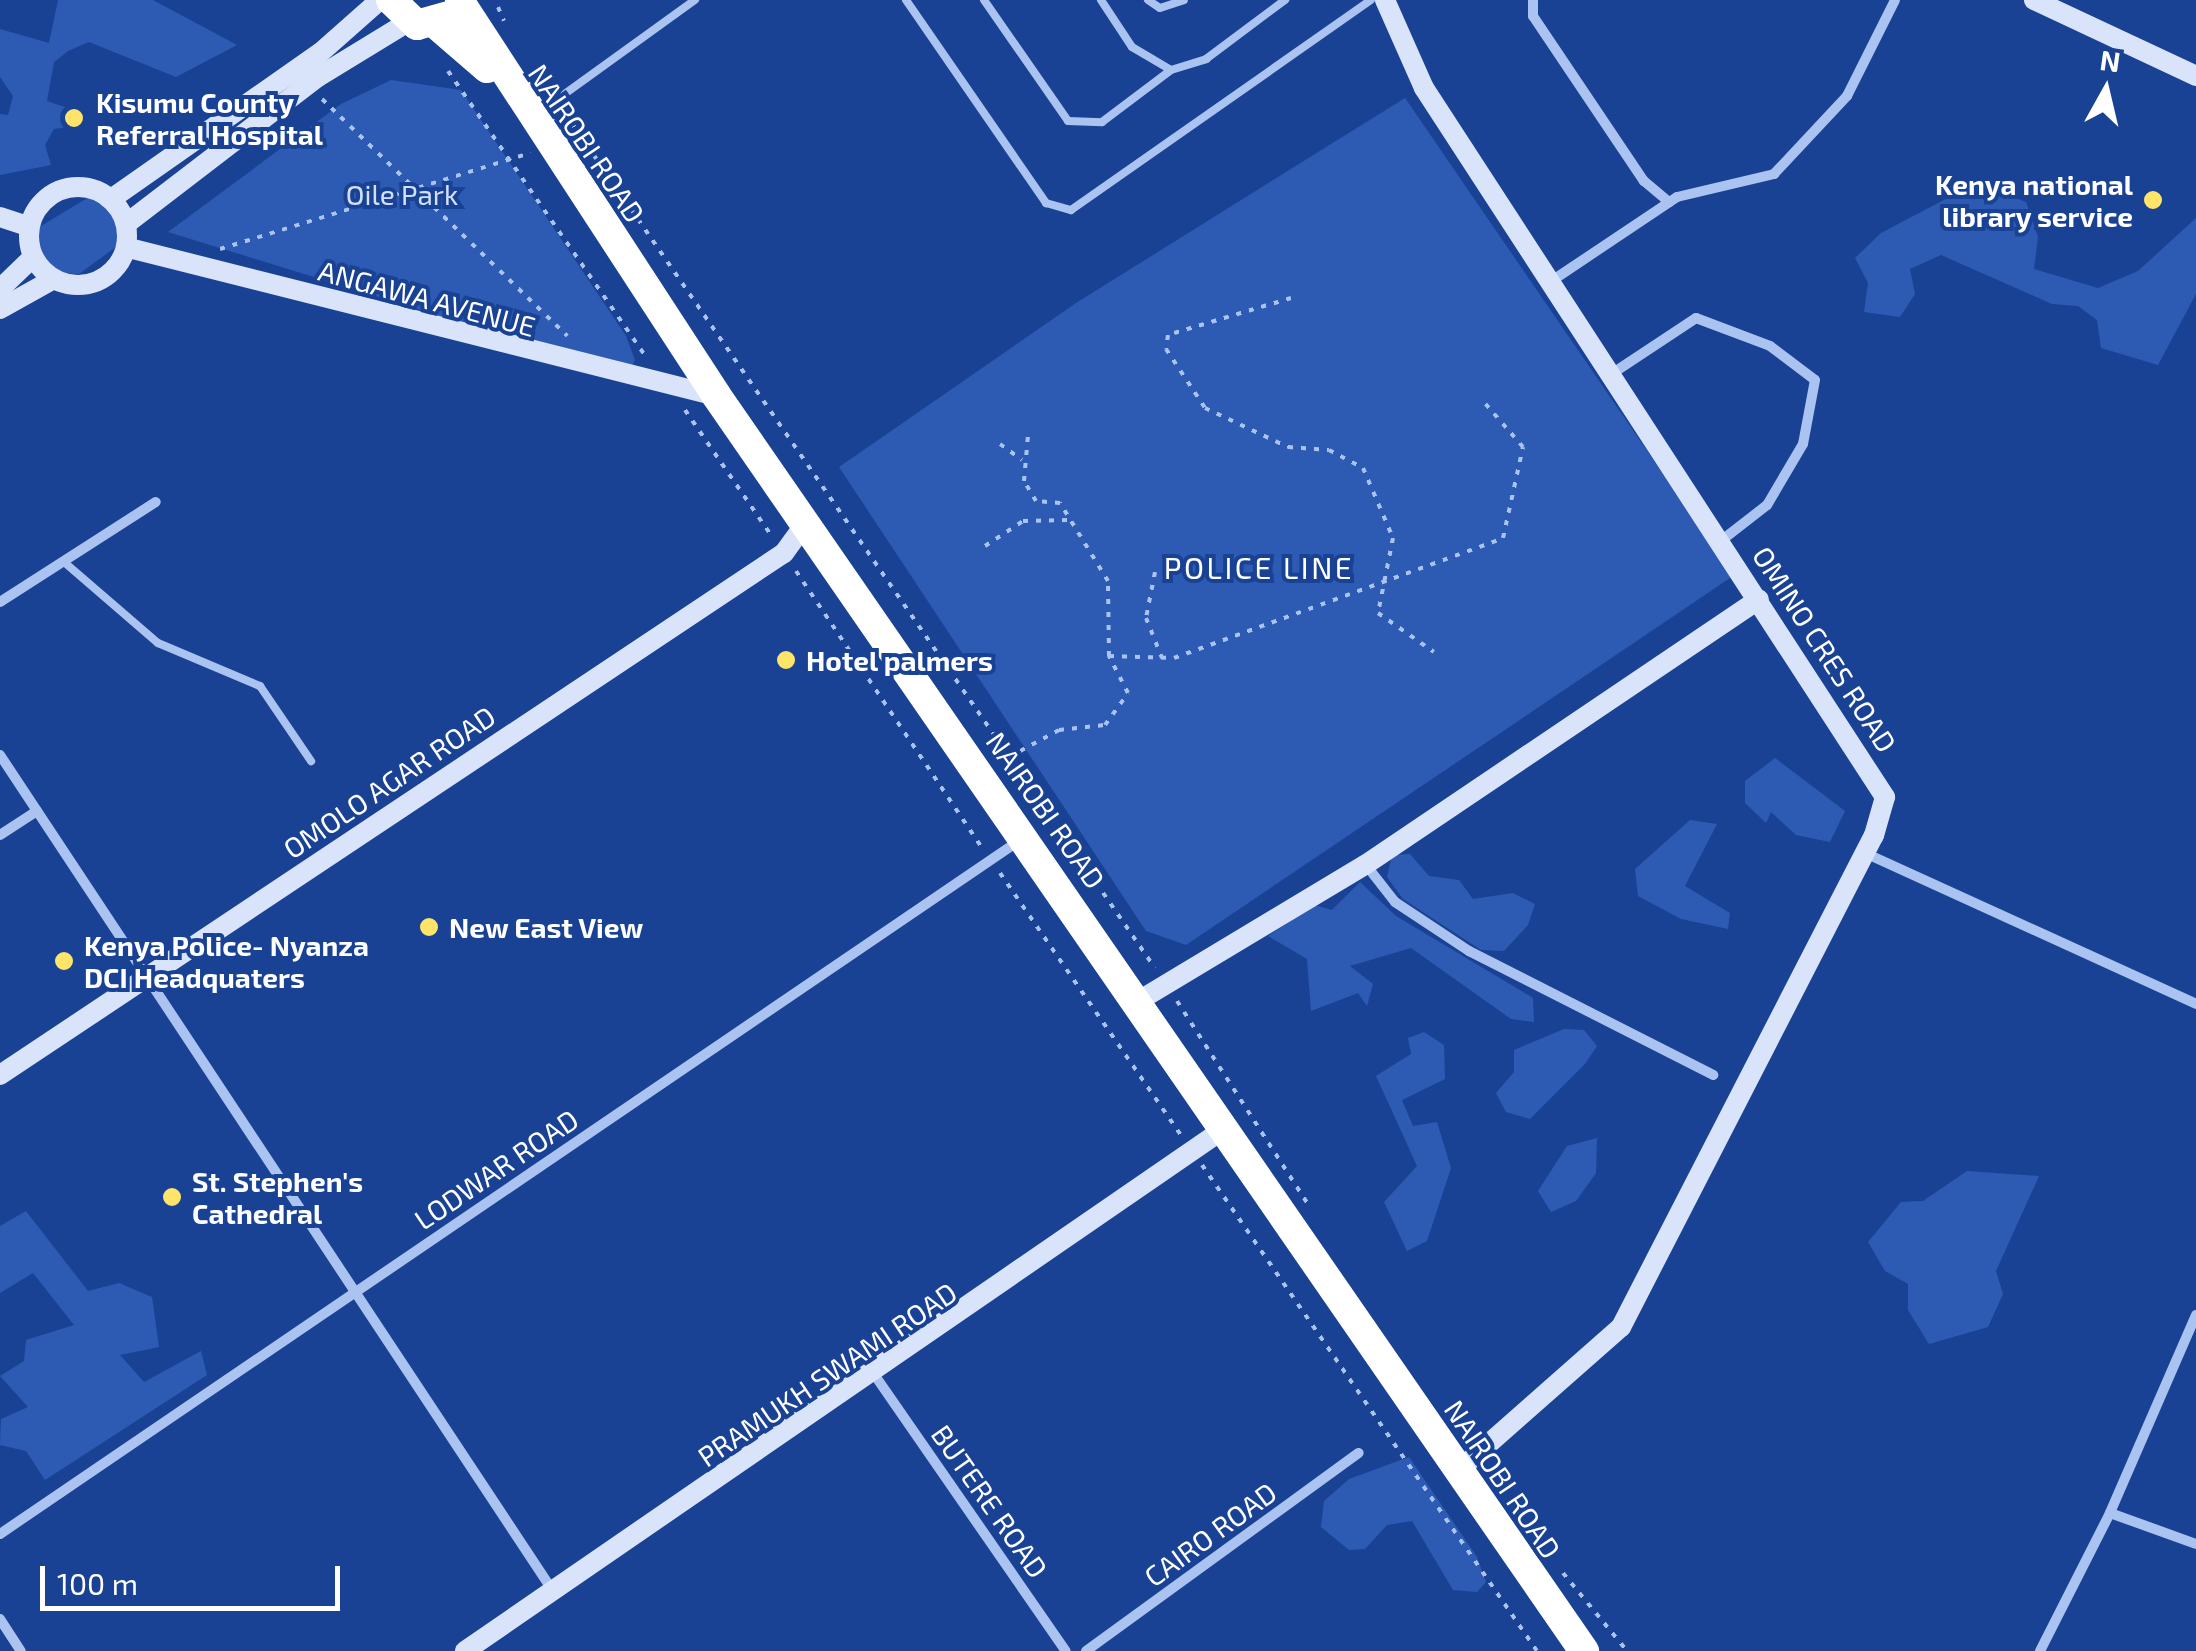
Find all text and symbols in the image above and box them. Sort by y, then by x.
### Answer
north arrow [2056,40,2156,140]
text: N [2098,42,2123,79]
street label: NAIROBI ROAD [522,58,652,228]
place label: Kisumu County Referral Hospital [96,85,324,151]
marker: Kisumu County Referral Hospital [61,105,87,131]
place label: Kenya national library service [1935,167,2133,233]
park label: Oile Park [346,177,458,211]
marker: Kenya national library service [2142,189,2164,211]
street label: ANGAWA AVENUE [314,253,540,343]
street label: OMINO CRES ROAD [1746,540,1904,758]
district label: POLICE LINE [1164,549,1354,585]
place label: Hotel palmers [806,643,994,677]
marker: Hotel palmers [775,649,797,671]
street label: OMOLO AGAR ROAD [277,699,501,865]
street label: NAIROBI ROAD [980,725,1112,895]
place label: New East View [449,910,645,944]
marker: New East View [418,916,440,938]
place label: Kenya Police- Nyanza DCI Headquaters [84,928,369,994]
marker: Kenya Police- Nyanza DCI Headquaters [53,950,75,972]
street label: LODWAR ROAD [408,1102,584,1236]
place label: St. Stephen's Cathedral [192,1164,363,1230]
marker: St. Stephen's Cathedral [161,1186,183,1208]
street label: PRAMUKH SWAMI ROAD [691,1275,963,1473]
street label: NAIROBI ROAD [1438,1394,1568,1564]
street label: BUTERE ROAD [925,1418,1055,1584]
street label: CAIRO ROAD [1137,1475,1283,1593]
scale bar [45,1546,345,1608]
text: 100 m [57,1565,138,1601]

